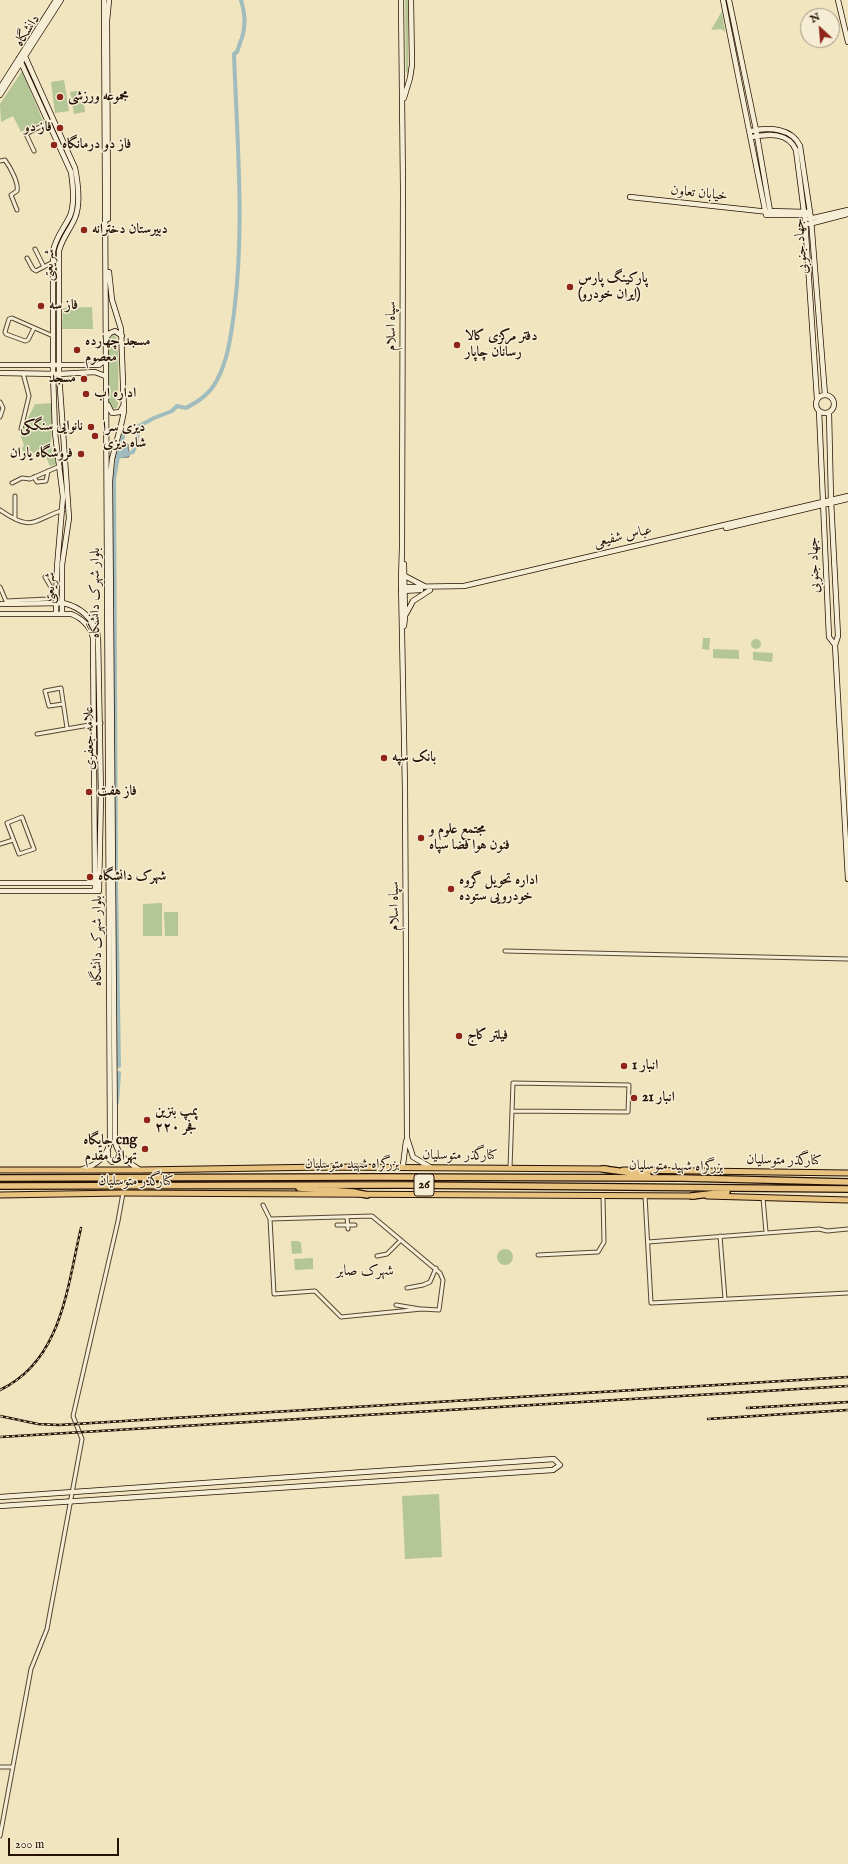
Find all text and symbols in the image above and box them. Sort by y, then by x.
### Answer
north arrow [800,8,840,48]
text: N [808,10,823,26]
street label: دانشگاه [12,12,44,50]
place label: مجموعه ورزشی [68,89,129,105]
marker: مجموعه ورزشی [55,92,65,102]
place label: فاز دو [24,120,52,136]
marker: فاز دو [55,123,65,133]
place label: فاز دو درمانگاه [62,137,131,153]
marker: فاز دو درمانگاه [49,140,59,150]
street label: خیابان تعاون [670,183,728,205]
street label: جهاد جنوبی [791,217,813,275]
place label: دبیرستان دخترانه [92,222,168,238]
marker: دبیرستان دخترانه [79,225,89,235]
street label: شریعتی [41,249,59,281]
place label: پارکینگ پارس (ایران خودرو) [578,271,648,304]
marker: پارکینگ پارس (ایران خودرو) [565,282,575,292]
place label: فاز سه [49,298,78,314]
marker: فاز سه [36,301,46,311]
street label: سپاه اسلام [384,301,400,351]
place label: دفتر مرکزی کالا رسانان چاپار [465,329,538,362]
place label: مسجد چهارده معصوم [85,334,150,366]
marker: دفتر مرکزی کالا رسانان چاپار [452,340,462,350]
marker: مسجد چهارده معصوم [72,345,82,355]
place label: مسجد [49,371,76,387]
marker: مسجد [79,374,89,384]
place label: اداره اب [94,386,136,402]
marker: اداره اب [81,389,91,399]
place label: نانوایی سنگکی [20,419,83,435]
place label: دیزی سرا شاه دیزی [103,420,146,452]
marker: نانوایی سنگکی [86,422,96,432]
marker: دیزی سرا شاه دیزی [90,431,100,441]
place label: فروشگاه یاران [10,446,73,462]
marker: فروشگاه یاران [76,449,86,459]
street label: عباس شفیعی [592,522,654,552]
street label: جهاد جنوبی [806,537,824,593]
street label: بلوار شهرک دانشگاه [88,548,104,638]
street label: شریعتی [43,572,59,604]
street label: علامه جعفری [81,706,99,770]
place label: بانک سپه [392,750,436,766]
marker: بانک سپه [379,753,389,763]
place label: فاز هفت [97,784,137,800]
marker: فاز هفت [84,787,94,797]
place label: مجتمع علوم و فنون هوا فضا سپاه [429,822,510,854]
marker: مجتمع علوم و فنون هوا فضا سپاه [416,833,426,843]
place label: شهرک دانشگاه [98,869,166,885]
marker: شهرک دانشگاه [85,872,95,882]
place label: اداره تحویل گروه خودرویی ستوده [459,873,538,906]
street label: سپاه اسلام [387,881,403,931]
marker: اداره تحویل گروه خودرویی ستوده [446,884,456,894]
street label: بلوار شهرک دانشگاه [90,896,106,986]
place label: فیلتر کاج [467,1028,508,1044]
marker: فیلتر کاج [454,1031,464,1041]
place label: انبار 1 [632,1058,658,1074]
marker: انبار 1 [619,1061,629,1071]
place label: انبار 21 [642,1090,675,1106]
marker: انبار 21 [629,1093,639,1103]
place label: پمپ بنزین ۲۲۰ فجر [155,1104,198,1136]
marker: پمپ بنزین ۲۲۰ فجر [142,1115,152,1125]
place label: جایگاه cng تهرانی مقدم [83,1133,137,1166]
marker: جایگاه cng تهرانی مقدم [140,1144,150,1154]
street label: کنارگذر متوسلیان [422,1148,498,1164]
street label: کنارگذر متوسلیان [746,1152,822,1170]
street label: بزرگراه شهید متوسلیان [305,1157,399,1173]
street label: بزرگراه شهید متوسلیان [629,1158,723,1176]
street label: کنارگذر متوسلیان [98,1174,174,1190]
road number: 26 [414,1174,434,1196]
district label: شهرک صابر [336,1263,394,1281]
scale bar [10,1830,121,1856]
text: 200 m [15,1837,44,1852]

